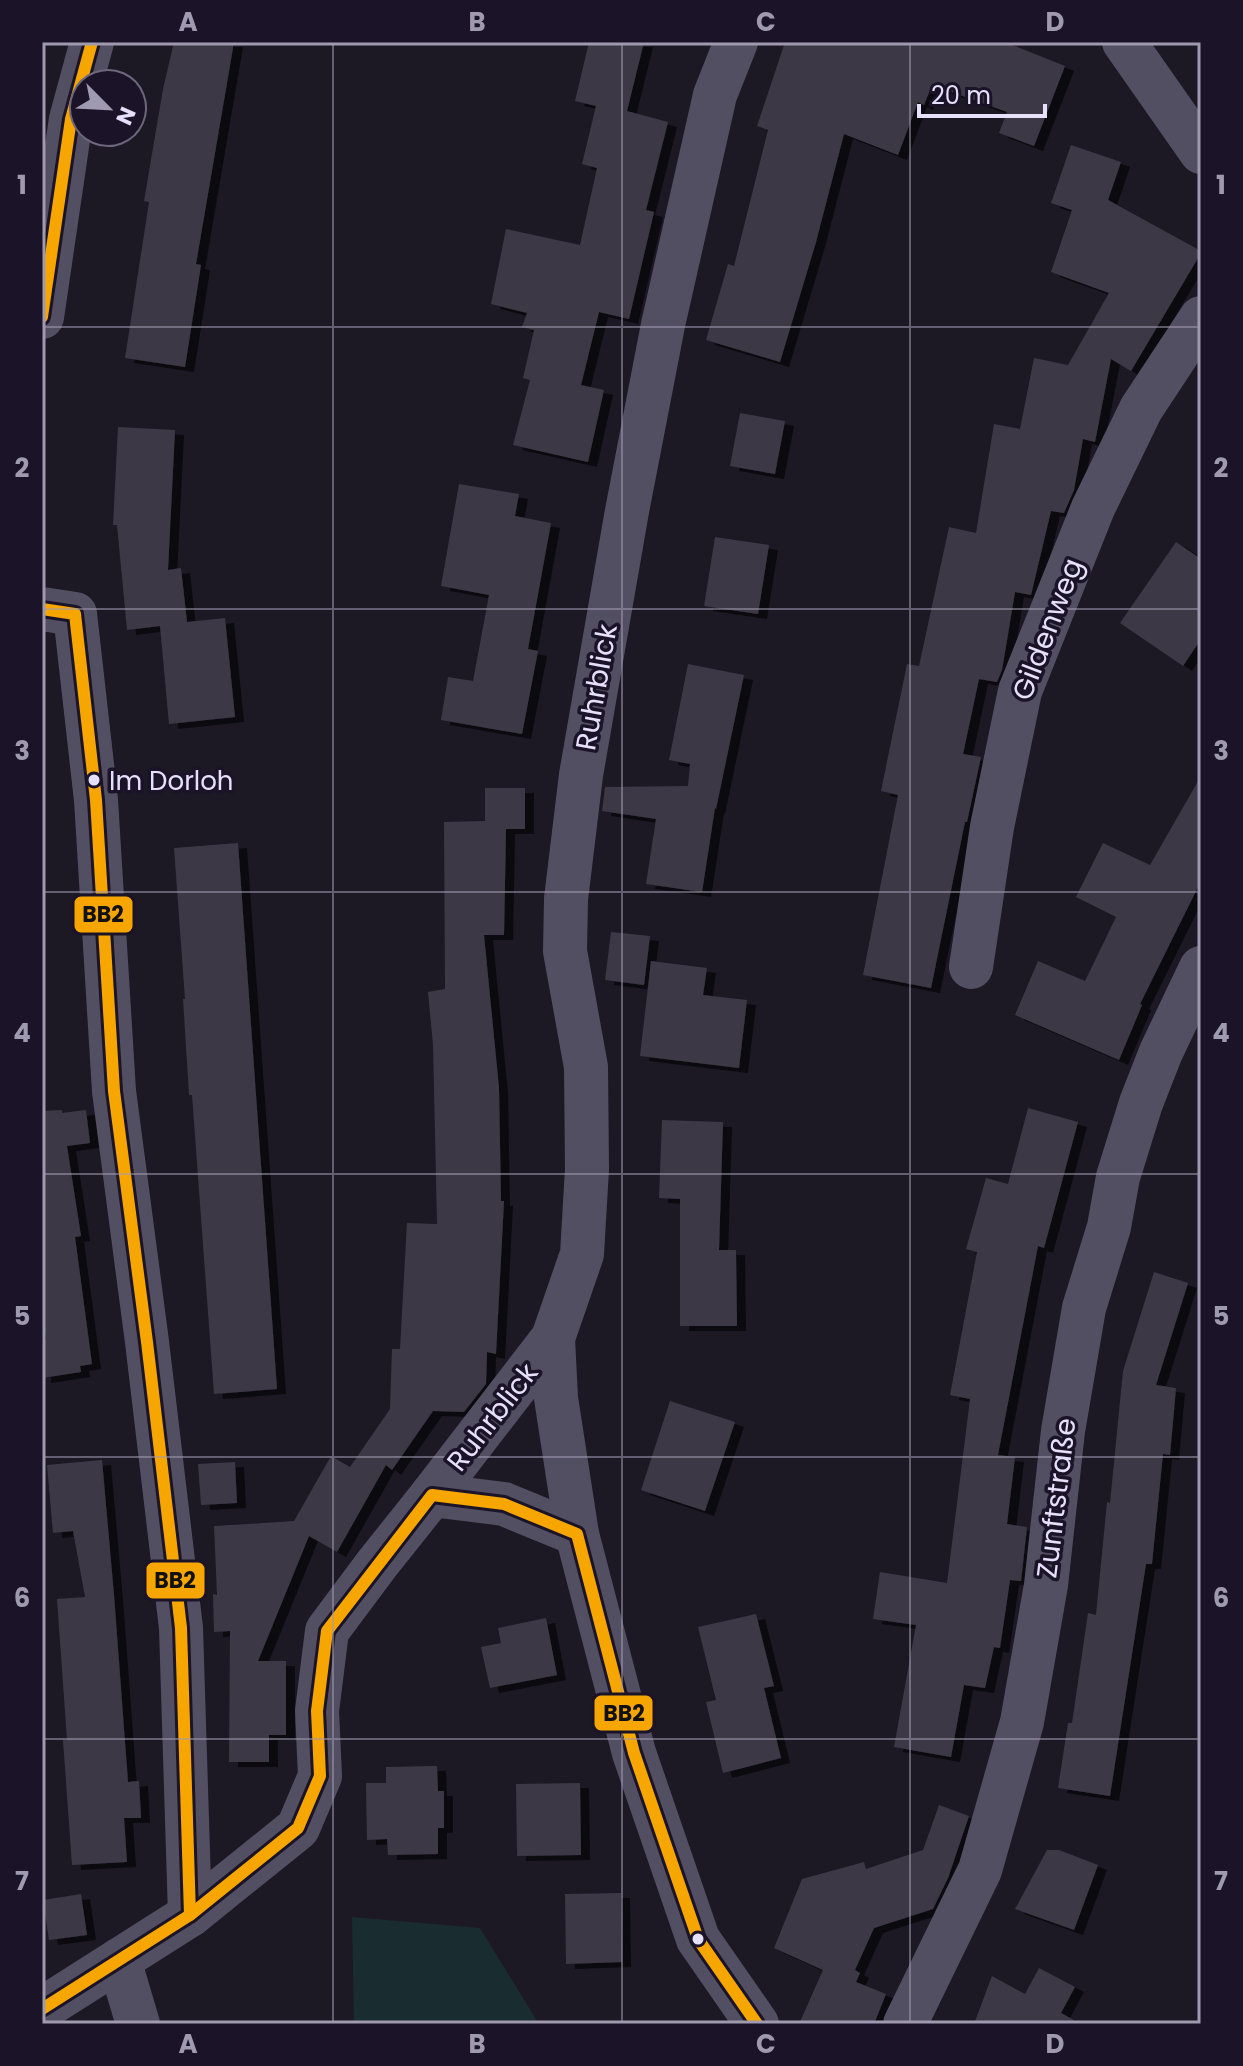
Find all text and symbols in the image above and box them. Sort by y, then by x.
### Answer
text: A [178,4,198,40]
text: B [468,4,486,40]
text: C [756,4,776,40]
text: D [1046,4,1065,40]
north arrow [68,68,148,148]
scale bar [919,68,1045,118]
text: 20 m [931,79,991,112]
text: N [108,102,143,130]
text: 1 [17,167,27,203]
text: 1 [1216,167,1226,203]
text: 2 [15,450,30,486]
text: 2 [1214,450,1229,486]
street label: Gildenweg [1003,553,1092,706]
street label: Ruhrblick [566,620,627,753]
text: 3 [14,733,30,769]
text: 3 [1213,733,1229,769]
place label: Im Dorloh [109,763,234,799]
marker: Im Dorloh [86,772,102,788]
line badge: BB2 [73,895,134,934]
text: BB2 [82,899,124,930]
text: 4 [13,1015,31,1051]
text: 4 [1212,1015,1230,1051]
text: 5 [14,1298,30,1334]
text: 5 [1213,1298,1229,1334]
street label: Ruhrblick [438,1355,547,1480]
street label: Zunftstraße [1027,1416,1086,1580]
line badge: BB2 [145,1561,206,1600]
text: BB2 [154,1565,196,1596]
text: 6 [14,1580,30,1616]
text: 6 [1213,1580,1229,1616]
line badge: BB2 [593,1694,654,1732]
text: BB2 [603,1698,645,1729]
text: 7 [15,1863,29,1899]
text: 7 [1214,1863,1228,1899]
unlabelled marker [690,1931,706,1947]
text: A [178,2026,198,2062]
text: B [468,2026,486,2062]
text: C [756,2026,776,2062]
text: D [1046,2026,1065,2062]

